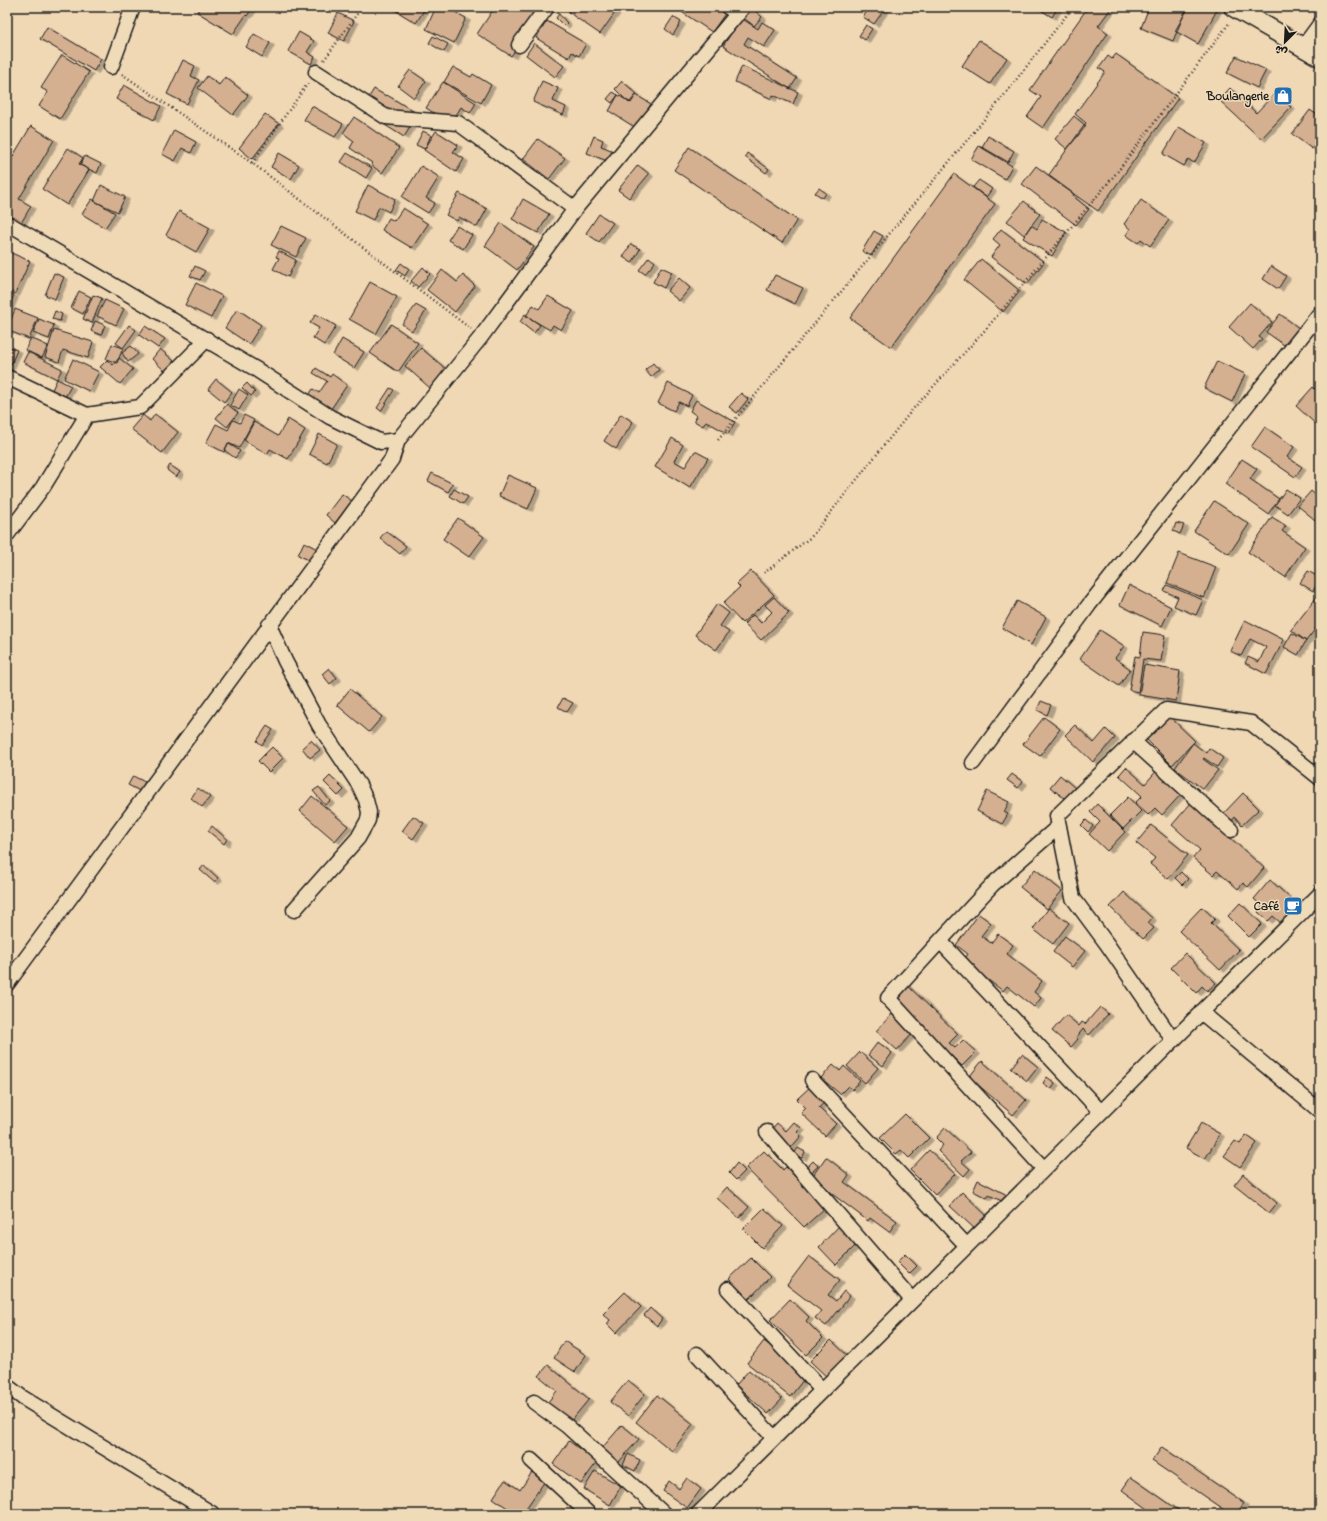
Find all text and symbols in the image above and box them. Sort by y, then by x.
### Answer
north arrow [1265,22,1305,62]
text: ش [1273,40,1290,60]
shop icon: Boulangerie [1272,85,1294,107]
place label: Boulangerie [1206,87,1270,108]
cafe icon: Café [1282,895,1304,917]
place label: Café [1254,897,1280,916]

